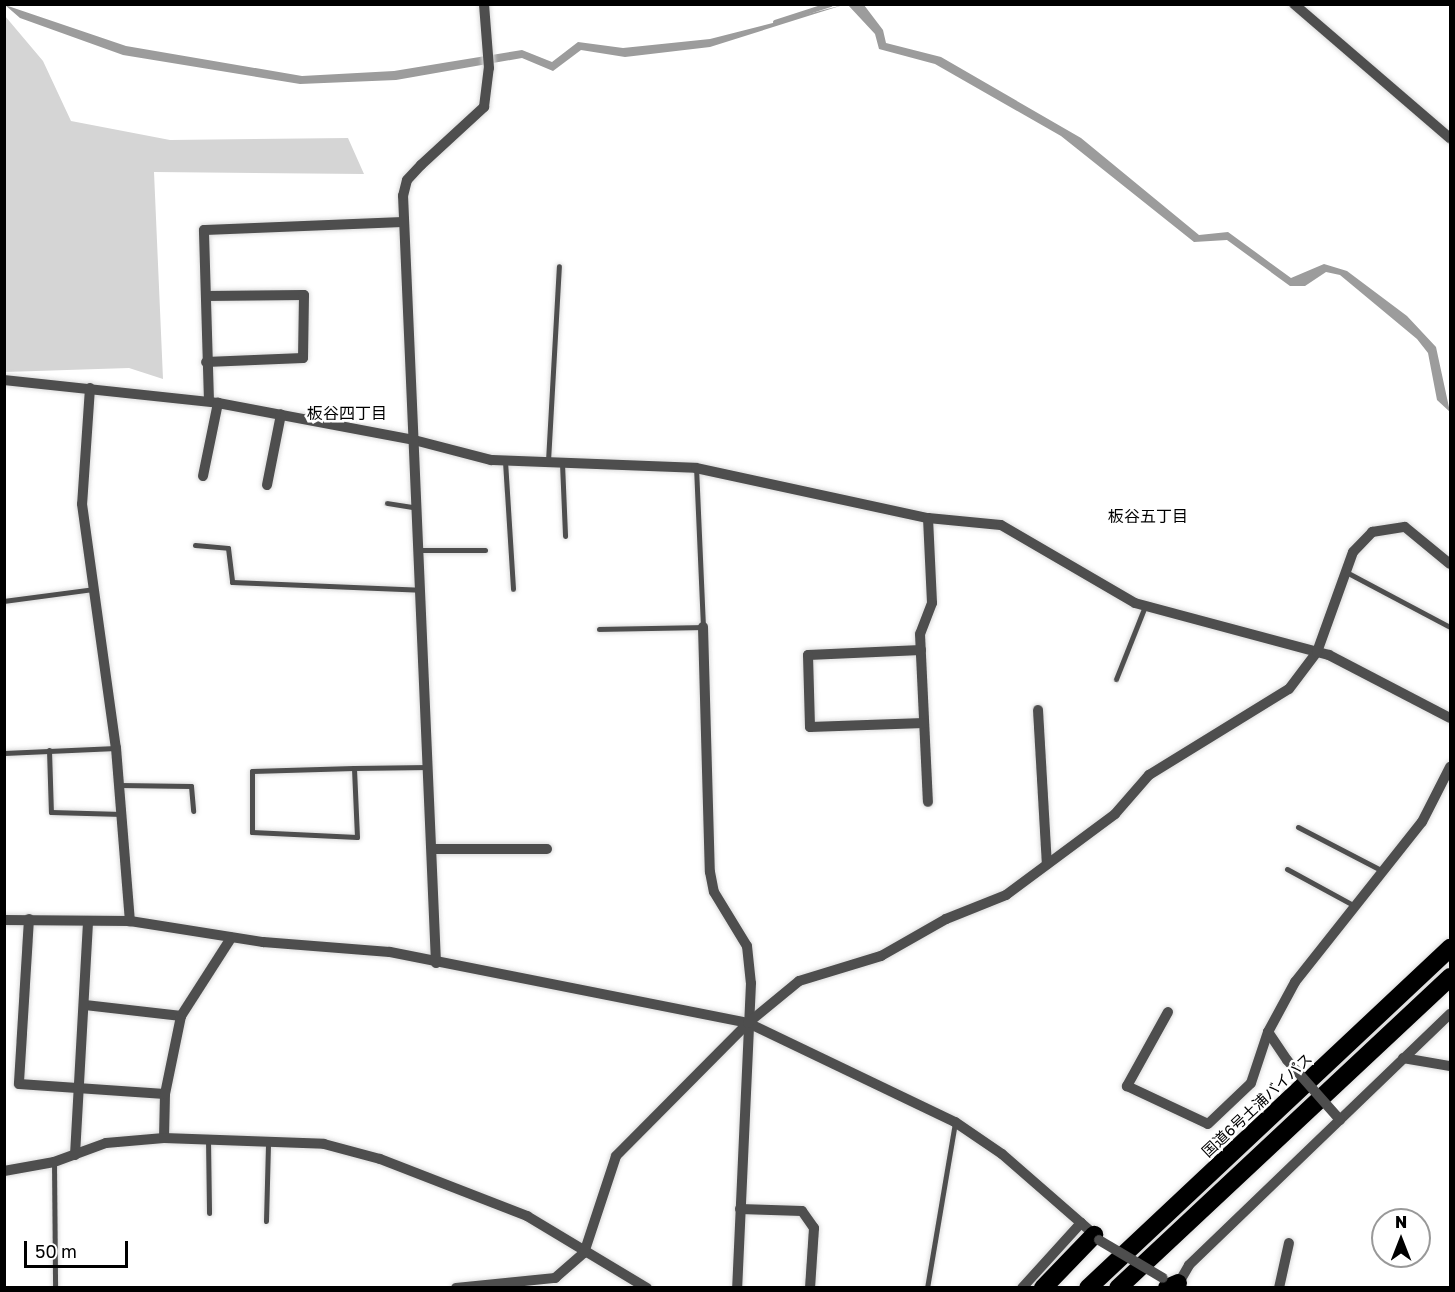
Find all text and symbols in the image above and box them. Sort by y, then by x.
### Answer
district label: 板谷四丁目 [307,403,387,423]
district label: 板谷五丁目 [1108,506,1188,526]
street label: 国道6号土浦バイパス [1198,1049,1316,1161]
north arrow [1371,1208,1431,1268]
text: N [1395,1212,1407,1232]
scale bar [27,1229,130,1267]
text: 50 m [35,1240,77,1262]

